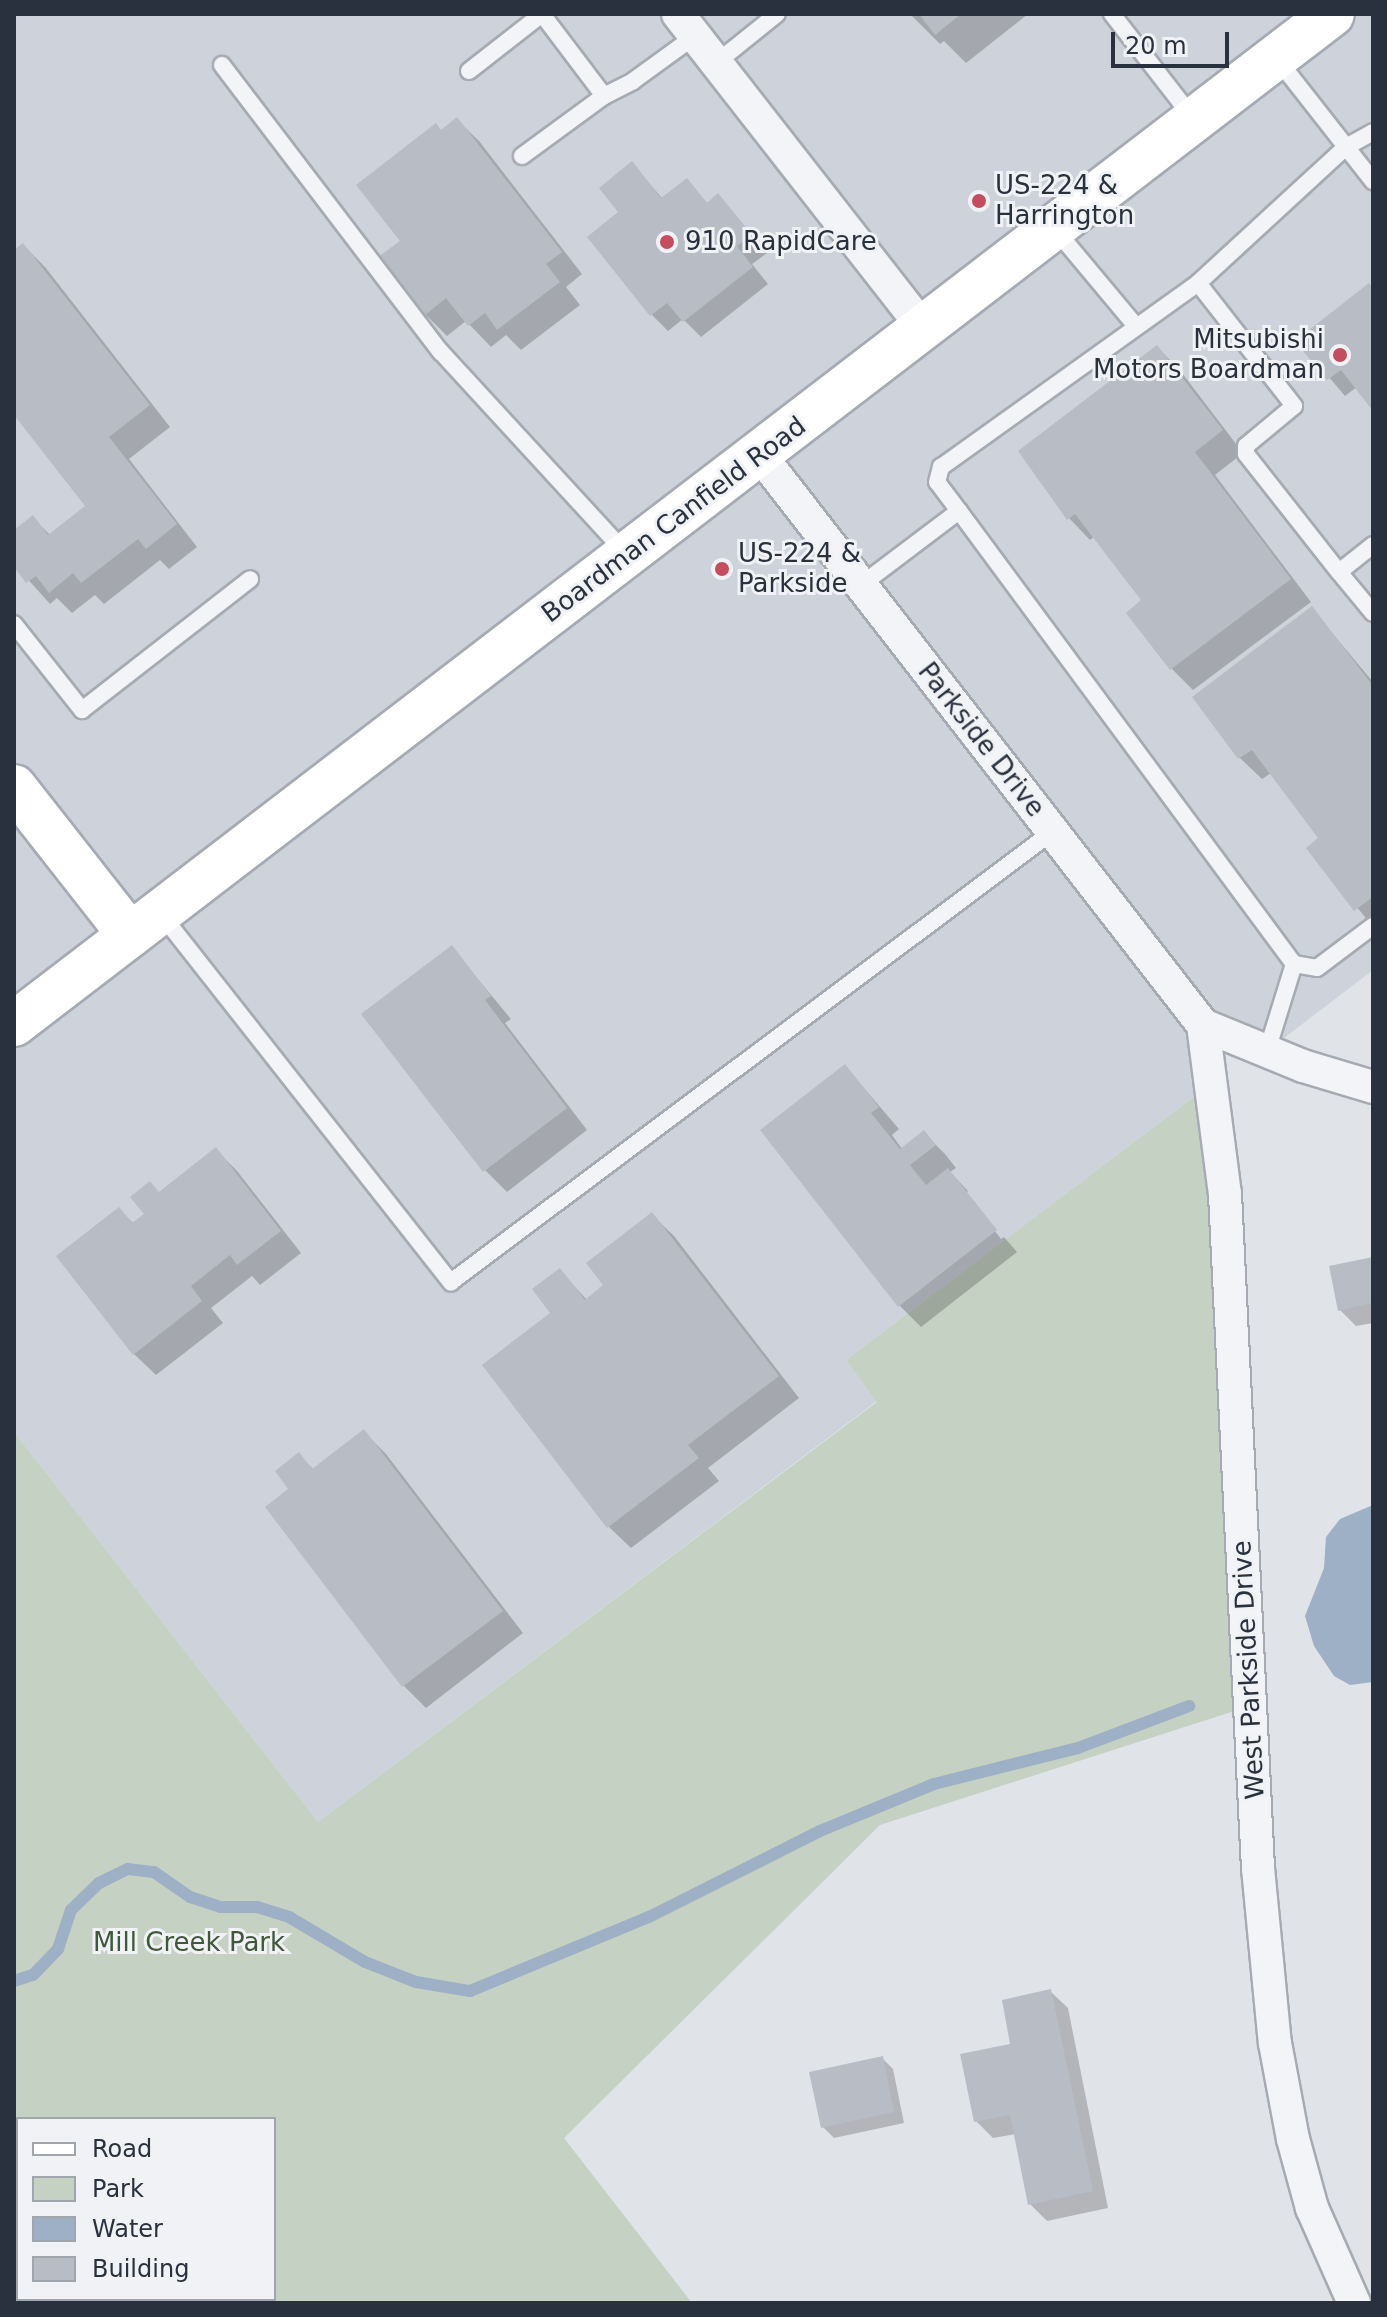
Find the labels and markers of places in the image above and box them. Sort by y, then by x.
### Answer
place label: US-224 & Harrington [995,170,1134,232]
marker: US-224 & Harrington [970,192,988,210]
place label: 910 RapidCare [685,226,877,258]
marker: 910 RapidCare [656,231,678,253]
place label: Mitsubishi Motors Boardman [1093,324,1324,386]
marker: Mitsubishi Motors Boardman [1331,346,1349,364]
place label: US-224 & Parkside [738,538,861,600]
marker: US-224 & Parkside [713,560,731,578]

